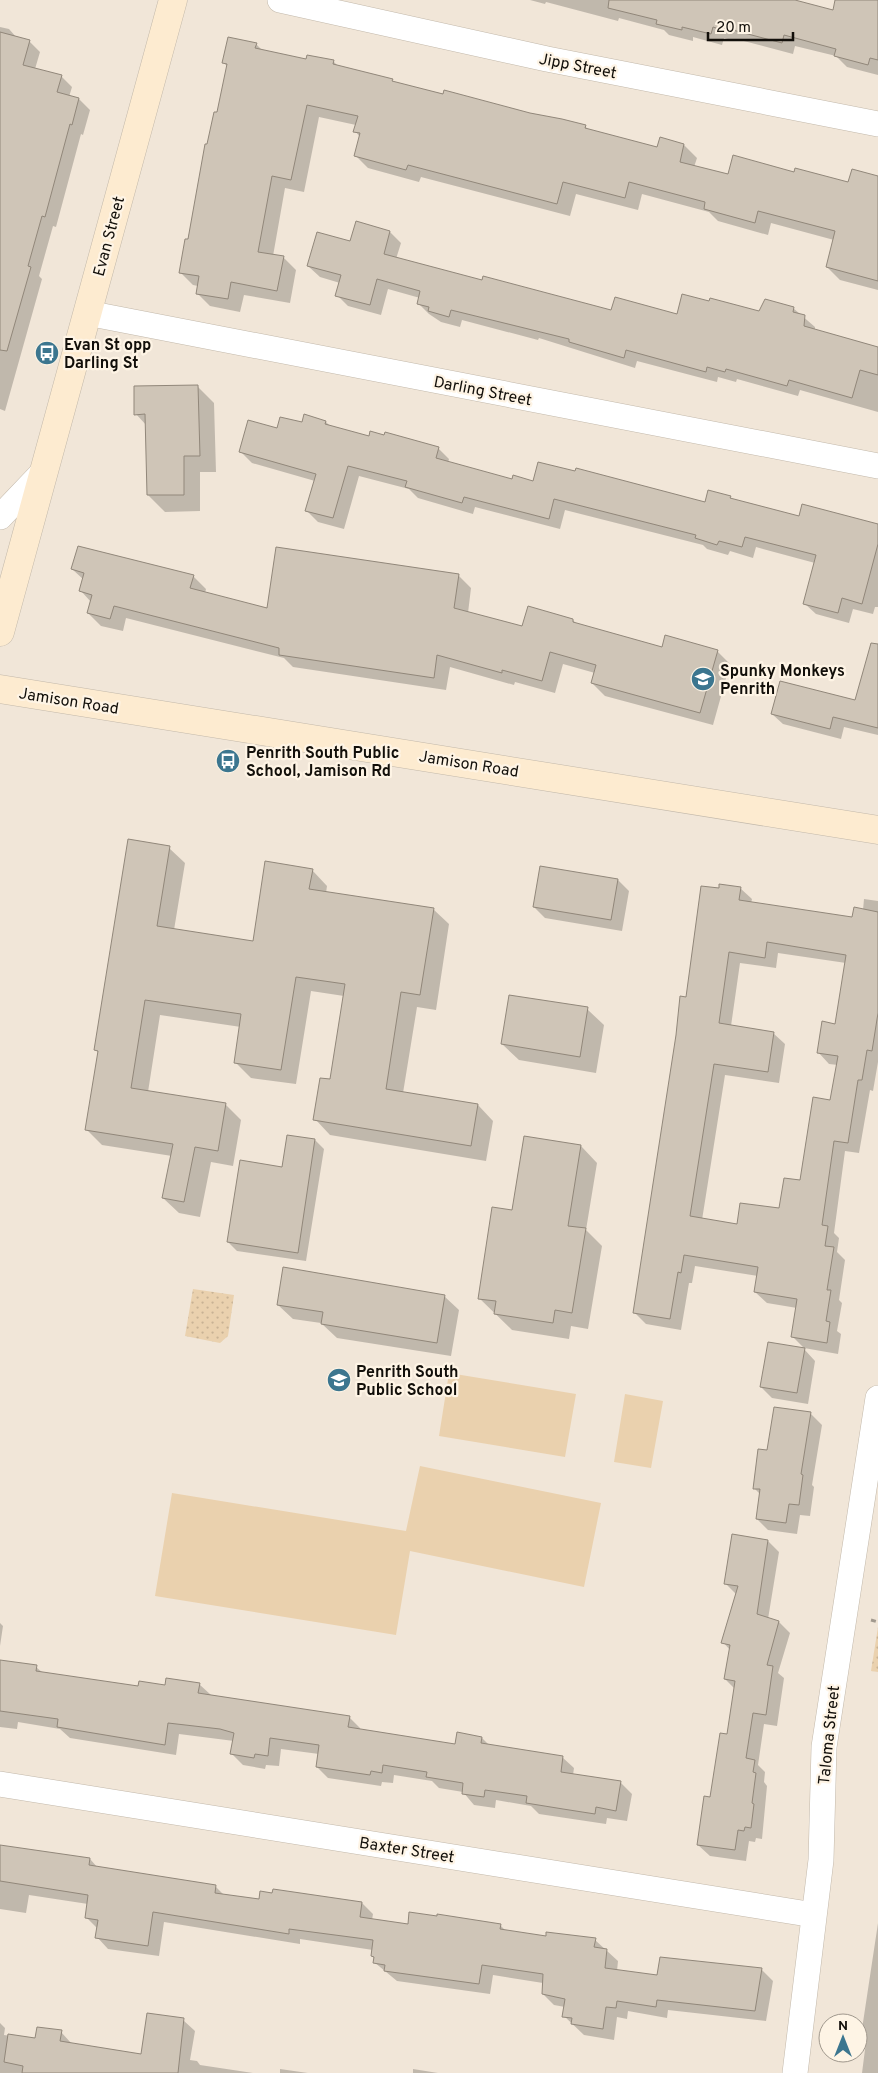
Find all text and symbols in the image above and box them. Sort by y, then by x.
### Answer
scale bar [708,10,793,42]
text: 20 m [716,19,751,38]
street label: Jipp Street [537,50,618,84]
street label: Evan Street [90,194,130,279]
place label: Evan St opp Darling St [64,336,151,374]
bus stop icon: Evan St opp Darling St [34,340,60,366]
street label: Darling Street [432,373,533,411]
place label: Spunky Monkeys Penrith [720,662,845,700]
school or university icon: Spunky Monkeys Penrith [690,666,716,692]
street label: Jamison Road [17,684,120,720]
place label: Penrith South Public School, Jamison Rd [246,744,399,782]
street label: Jamison Road [417,747,520,783]
bus stop icon: Penrith South Public School, Jamison Rd [215,748,241,774]
place label: Penrith South Public School [356,1363,459,1401]
school or university icon: Penrith South Public School [326,1367,352,1393]
street label: Taloma Street [815,1685,845,1786]
street label: Baxter Street [358,1834,456,1868]
north arrow [818,2013,868,2063]
text: N [838,2018,848,2035]

